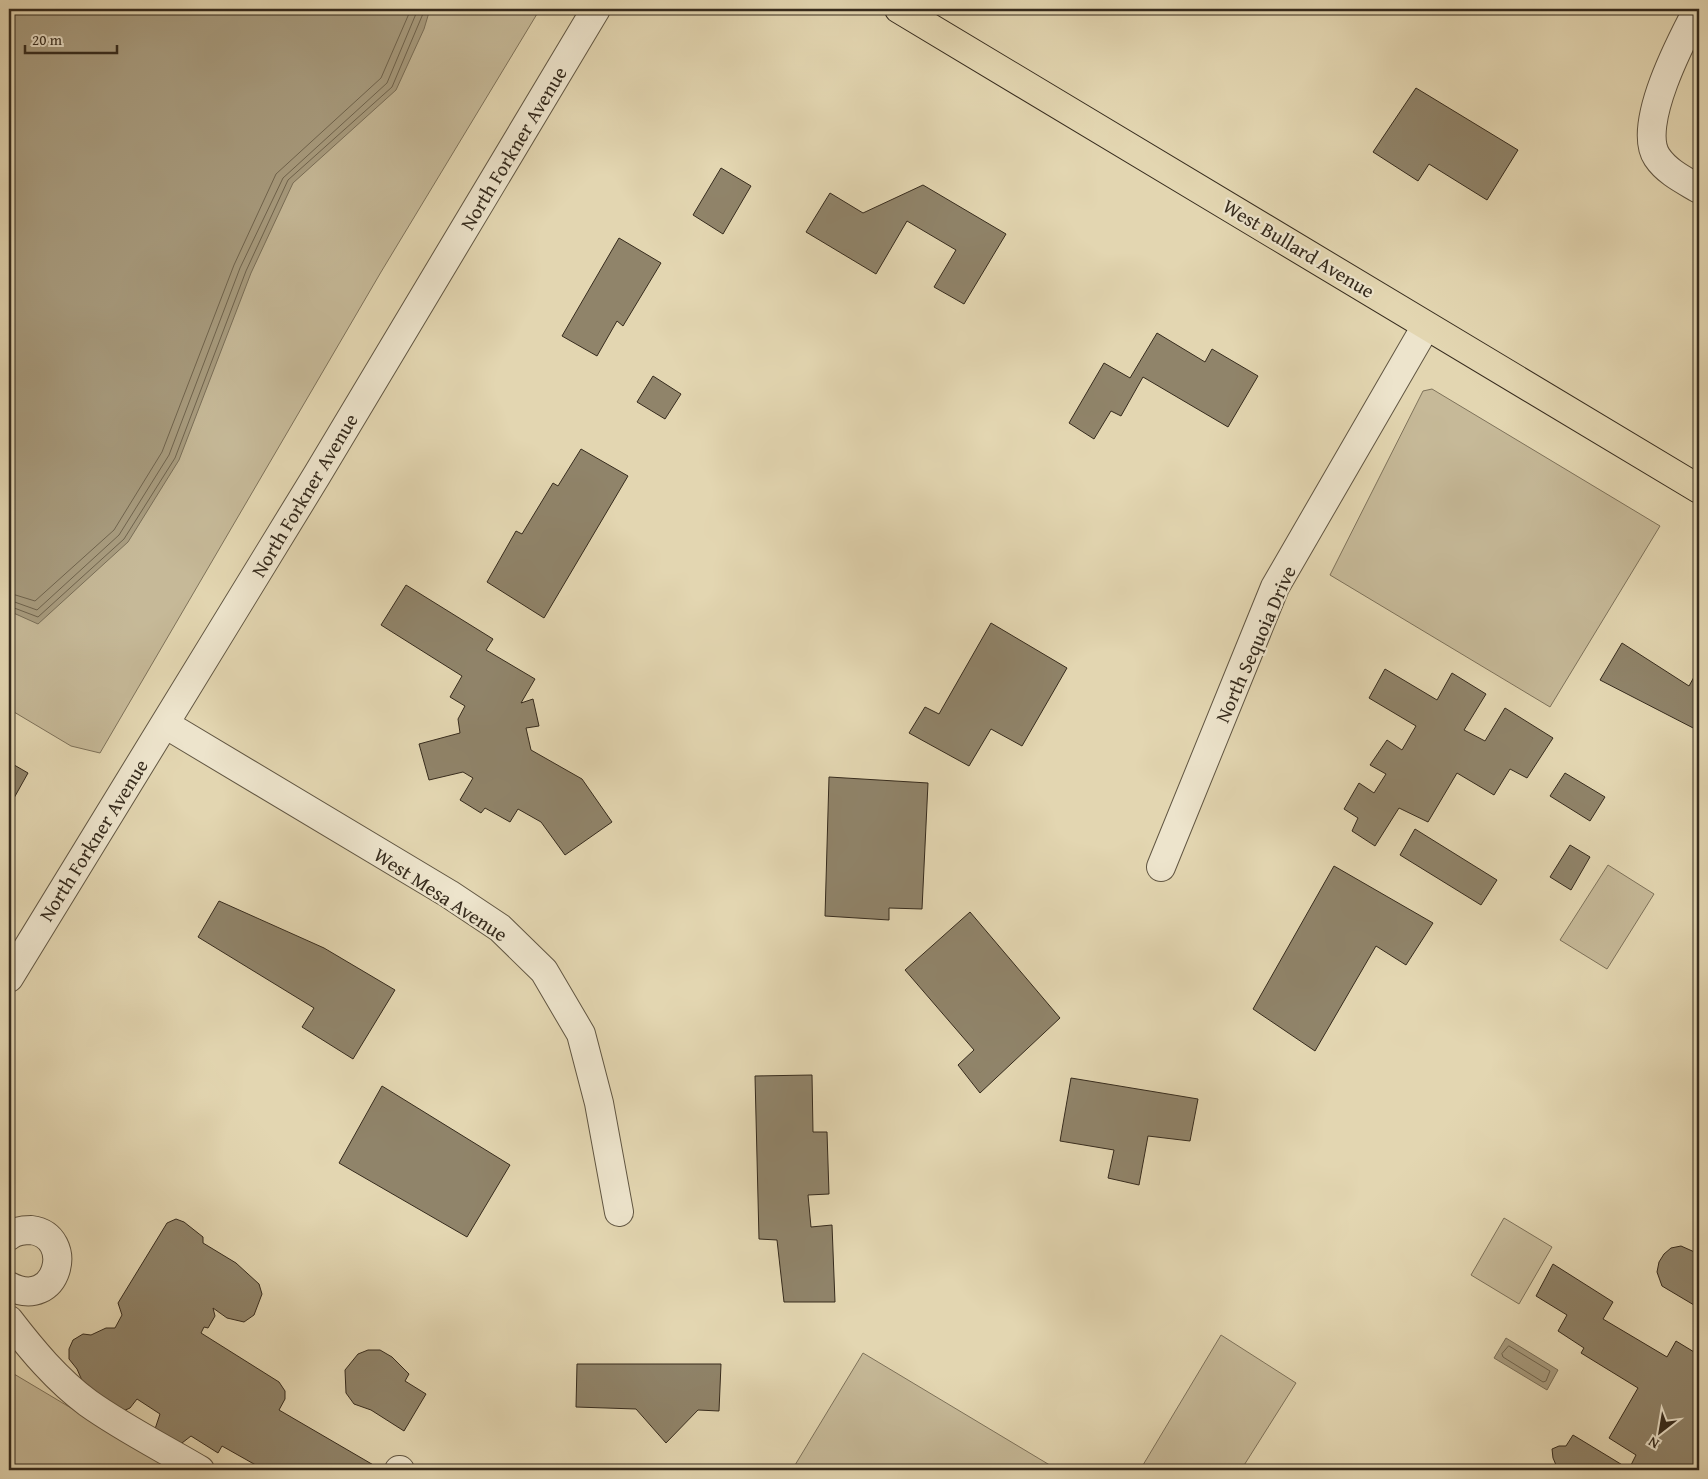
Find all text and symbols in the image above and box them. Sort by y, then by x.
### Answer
scale bar [25,22,118,54]
text: 20 m [32,29,63,50]
street label: North Forkner Avenue [453,61,573,235]
street label: West Bullard Avenue [1218,191,1380,305]
street label: North Forkner Avenue [244,408,364,582]
street label: North Sequoia Drive [1207,561,1303,727]
street label: North Forkner Avenue [31,753,155,927]
street label: West Mesa Avenue [369,840,513,948]
north arrow [1636,1406,1686,1456]
text: N [1644,1432,1662,1454]

